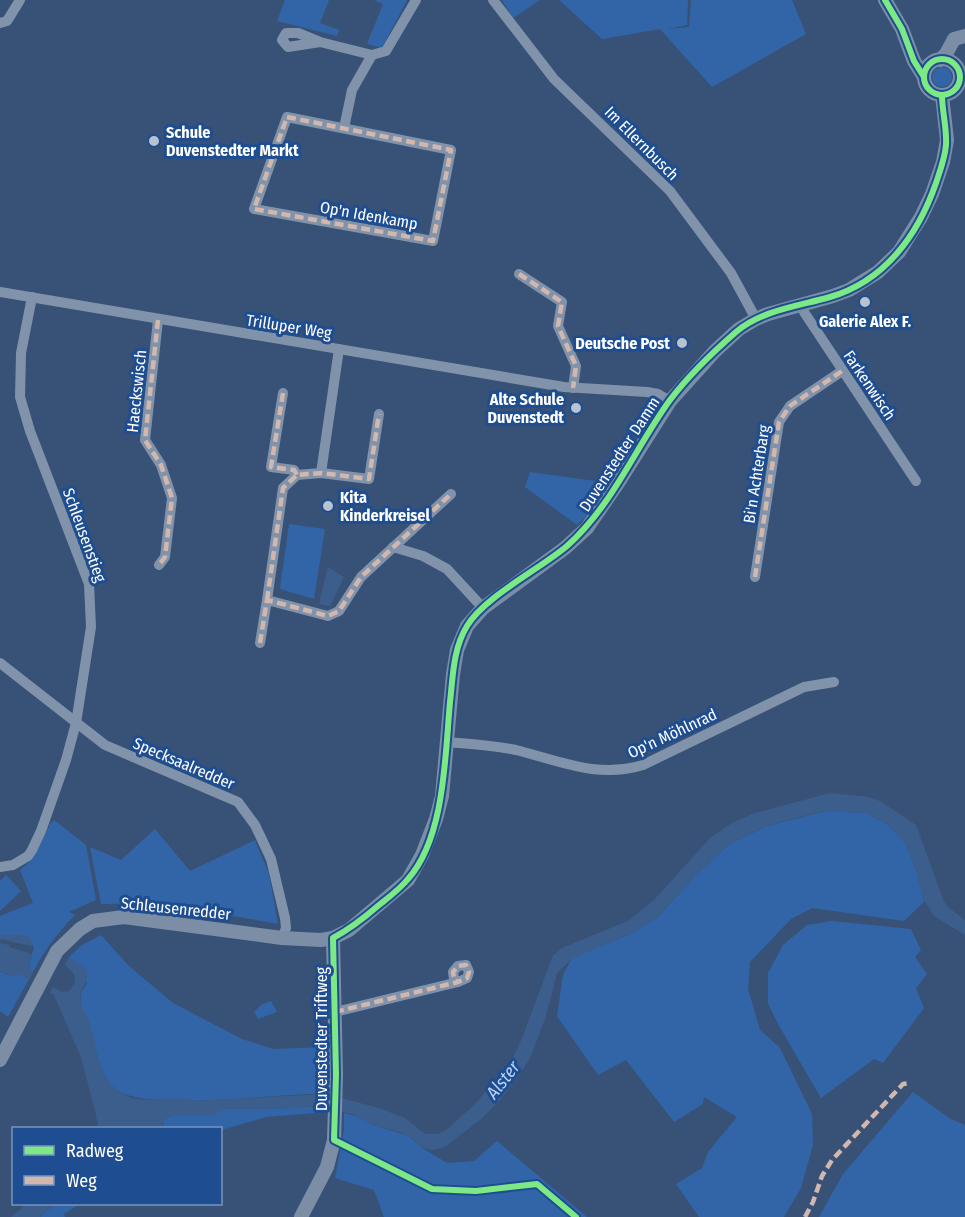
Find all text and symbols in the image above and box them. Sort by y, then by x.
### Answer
street label: Im Ellernbusch [601,102,683,184]
place label: Schule Duvenstedter Markt [166,123,299,160]
marker: Schule Duvenstedter Markt [147,134,161,148]
street label: Op'n Idenkamp [319,198,419,233]
marker: Galerie Alex F. [858,295,872,309]
street label: Trilluper Weg [245,310,334,343]
place label: Galerie Alex F. [819,312,911,331]
place label: Deutsche Post [575,334,670,353]
marker: Deutsche Post [675,336,689,350]
street label: Farkenwisch [839,347,900,424]
street label: Haeckswisch [123,349,150,433]
place label: Alte Schule Duvenstedt [487,390,564,427]
street label: Duvenstedter Damm [575,393,664,515]
marker: Alte Schule Duvenstedt [569,401,583,415]
street label: Bi'n Achterbarg [739,423,774,525]
street label: Schleusenstieg [59,486,110,585]
place label: Kita Kinderkreisel [340,488,430,525]
marker: Kita Kinderkreisel [321,499,335,513]
street label: Op'n Möhlnrad [625,705,720,762]
street label: Specksaalredder [130,733,238,794]
street label: Schleusenredder [120,893,232,924]
street label: Duvenstedter Triftweg [312,966,331,1111]
water label: Alster [481,1056,525,1104]
legend [12,1127,222,1205]
text: Radweg [66,1140,124,1162]
text: Weg [66,1170,97,1192]

